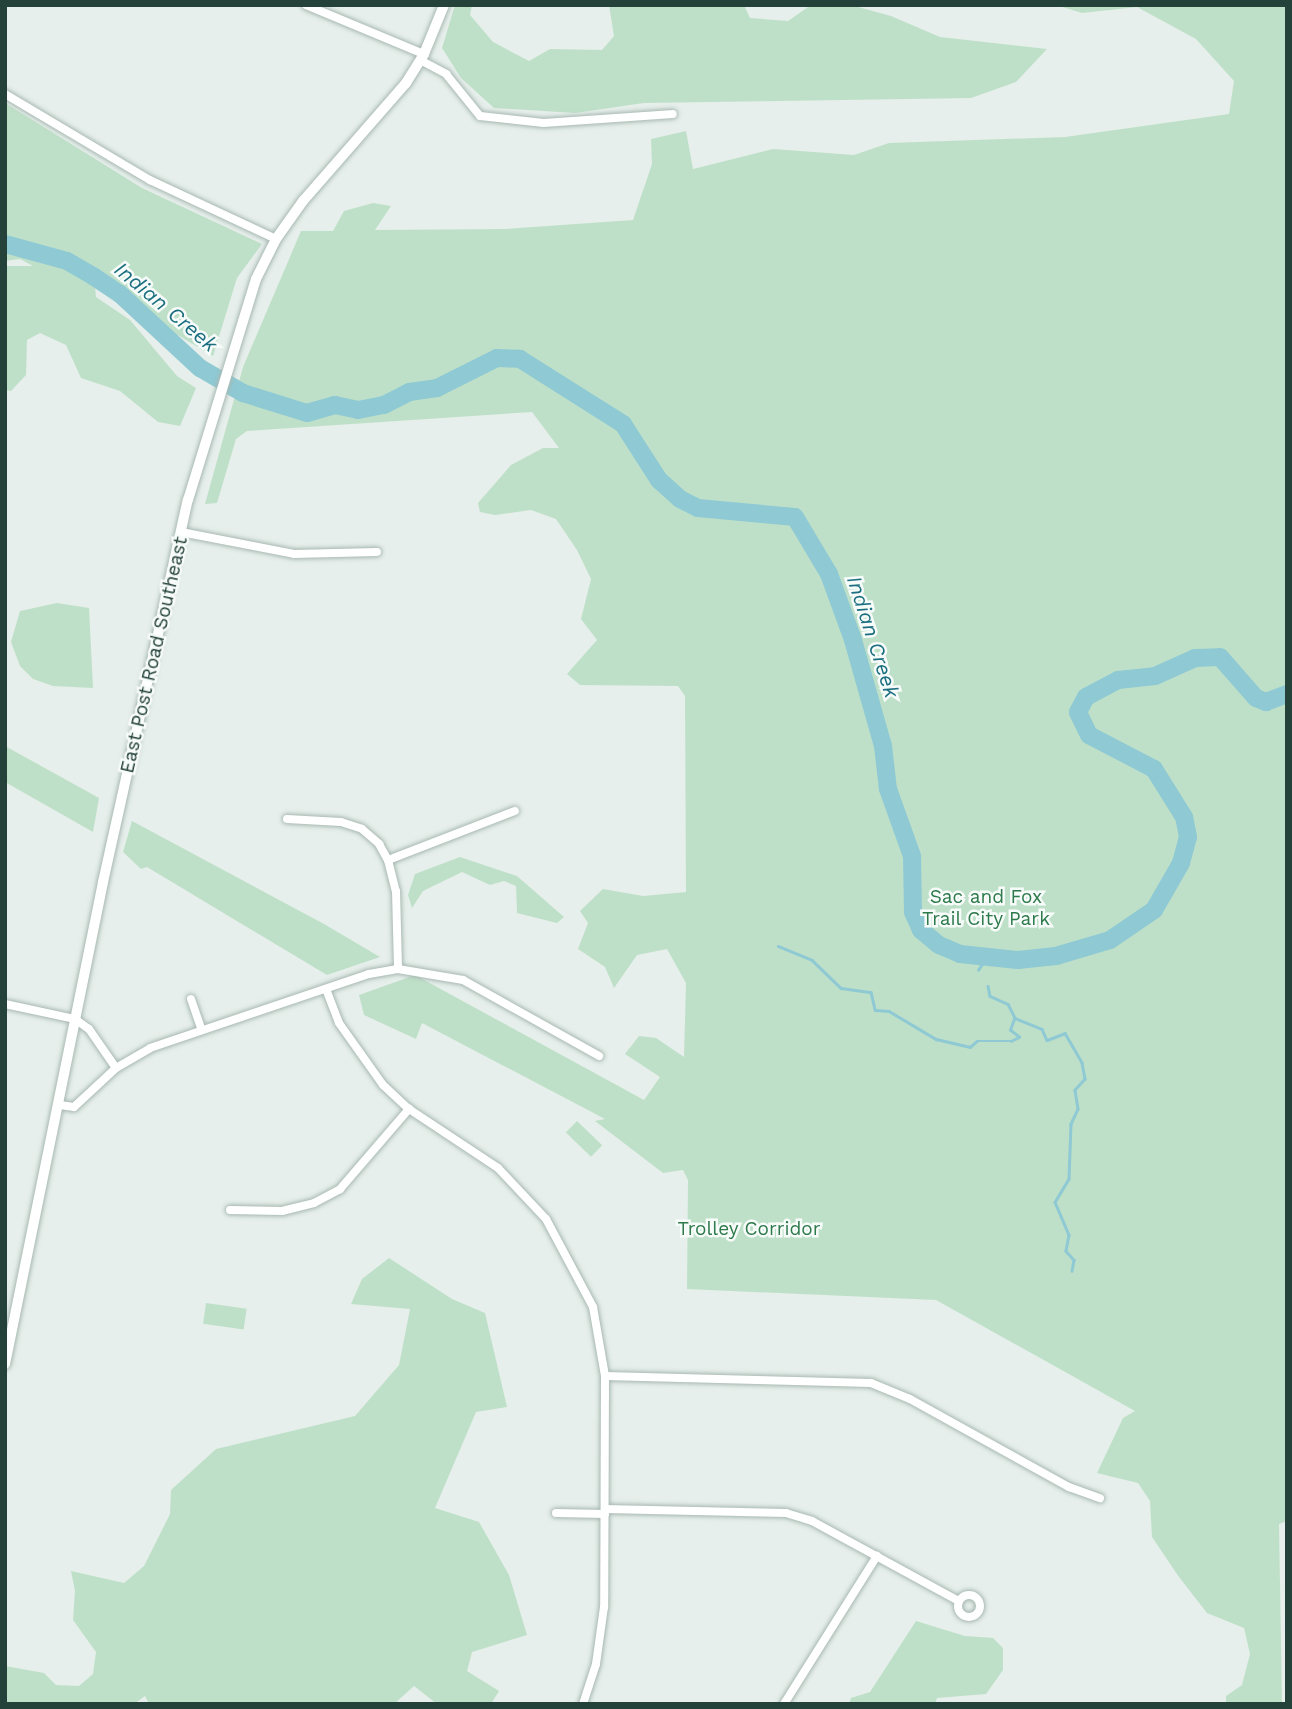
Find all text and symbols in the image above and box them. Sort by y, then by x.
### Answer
water label: Indian Creek [109,257,223,357]
street label: East Post Road Southeast [116,534,192,776]
water label: Indian Creek [841,573,905,701]
park label: Sac and Fox Trail City Park [922,886,1050,930]
park label: Trolley Corridor [677,1218,821,1240]

